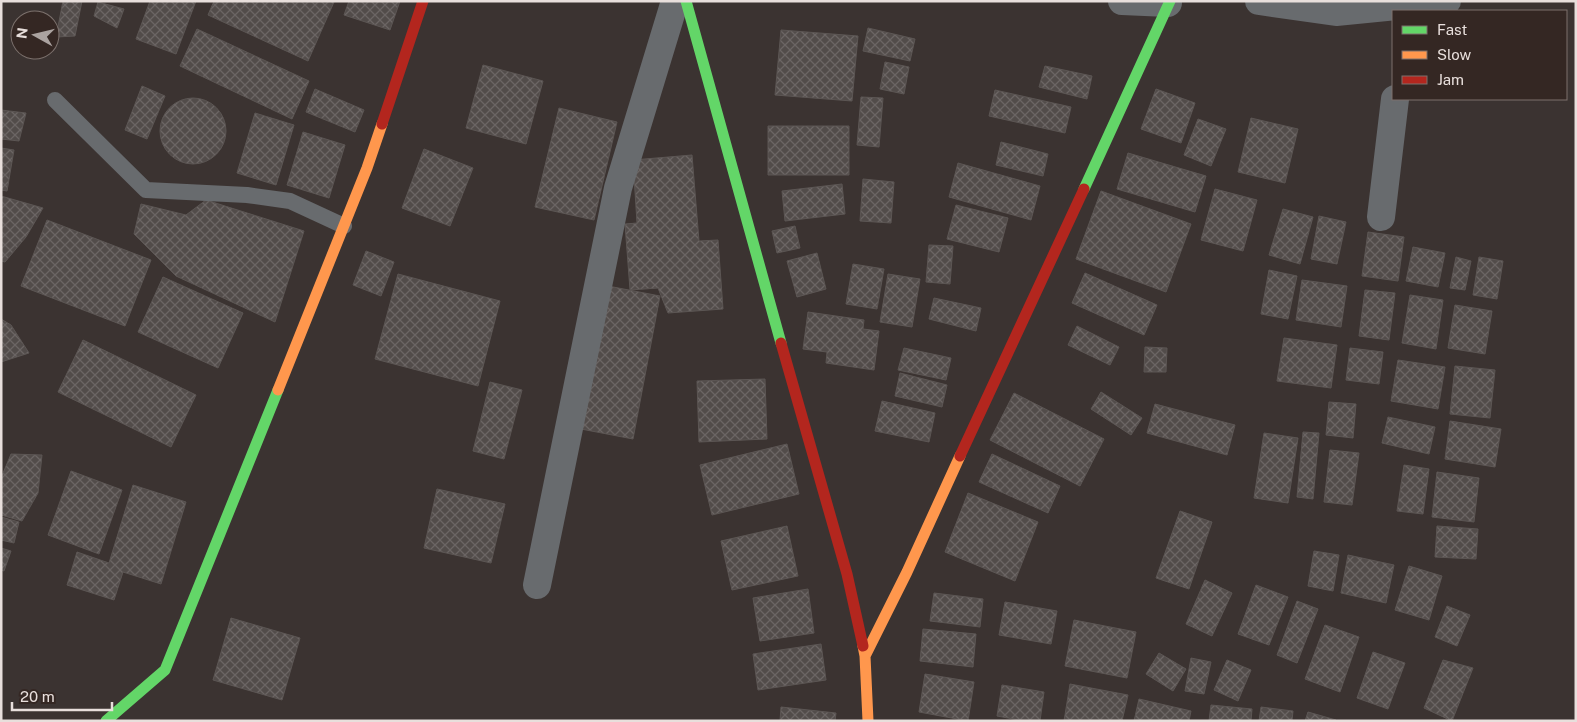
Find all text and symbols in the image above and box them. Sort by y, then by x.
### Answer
north arrow [10,10,60,60]
legend [1392,10,1567,100]
text: Fast [1437,21,1467,38]
text: N [13,27,31,40]
text: Slow [1437,46,1472,63]
text: Jam [1437,71,1464,88]
scale bar [12,680,112,712]
text: 20 m [20,688,55,705]

